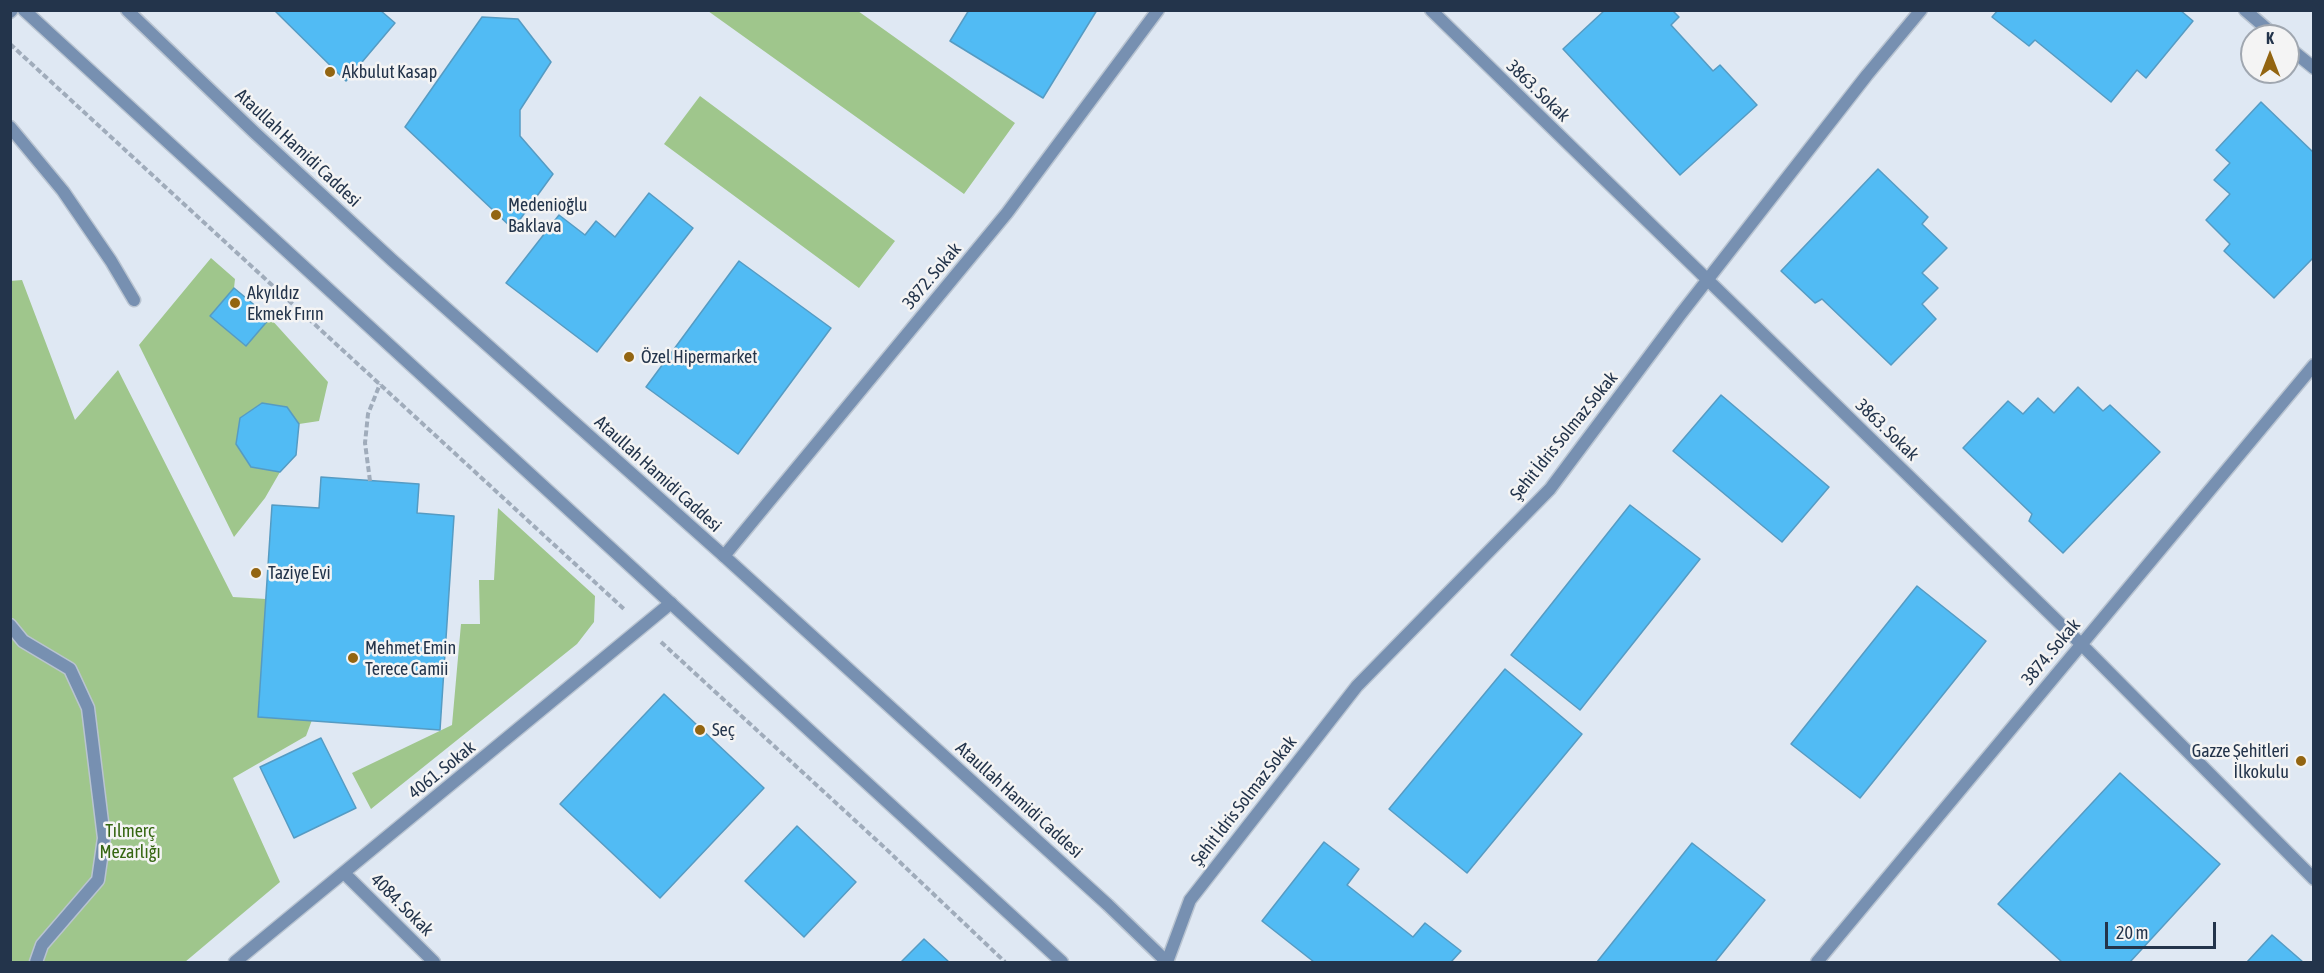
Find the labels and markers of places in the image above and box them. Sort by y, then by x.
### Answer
place label: Akbulut Kasap [342,61,437,83]
marker: Akbulut Kasap [323,65,337,79]
place label: Medenioğlu Baklava [508,194,587,236]
marker: Medenioğlu Baklava [489,208,503,222]
place label: Akyıldız Ekmek Fırın [247,282,324,324]
marker: Akyıldız Ekmek Fırın [228,296,242,310]
place label: Özel Hipermarket [641,346,757,368]
marker: Özel Hipermarket [622,350,636,364]
place label: Taziye Evi [268,562,331,584]
marker: Taziye Evi [249,566,263,580]
place label: Mehmet Emin Terece Camii [365,637,456,680]
marker: Mehmet Emin Terece Camii [346,651,360,665]
place label: Seç [712,719,734,741]
marker: Seç [693,723,707,737]
place label: Gazze Şehitleri İlkokulu [2192,740,2289,783]
marker: Gazze Şehitleri İlkokulu [2294,754,2308,768]

